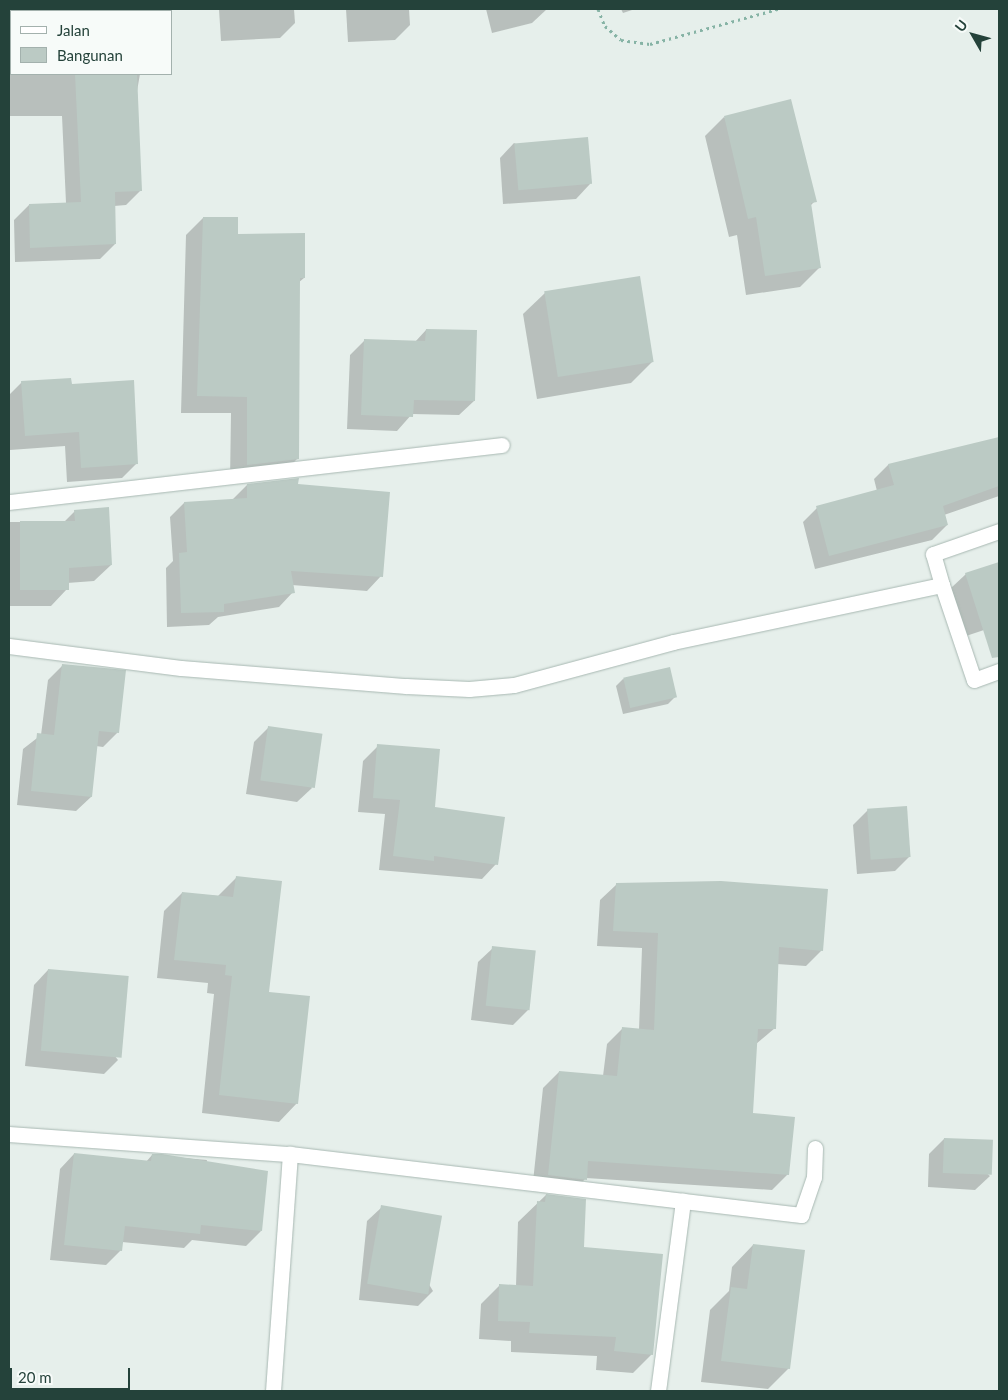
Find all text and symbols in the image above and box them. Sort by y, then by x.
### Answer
legend [10,10,172,75]
north arrow [948,10,998,60]
text: U [951,16,971,35]
text: Jalan [57,21,90,39]
text: Bangunan [57,46,123,64]
scale bar [12,1358,132,1390]
text: 20 m [18,1368,52,1386]

